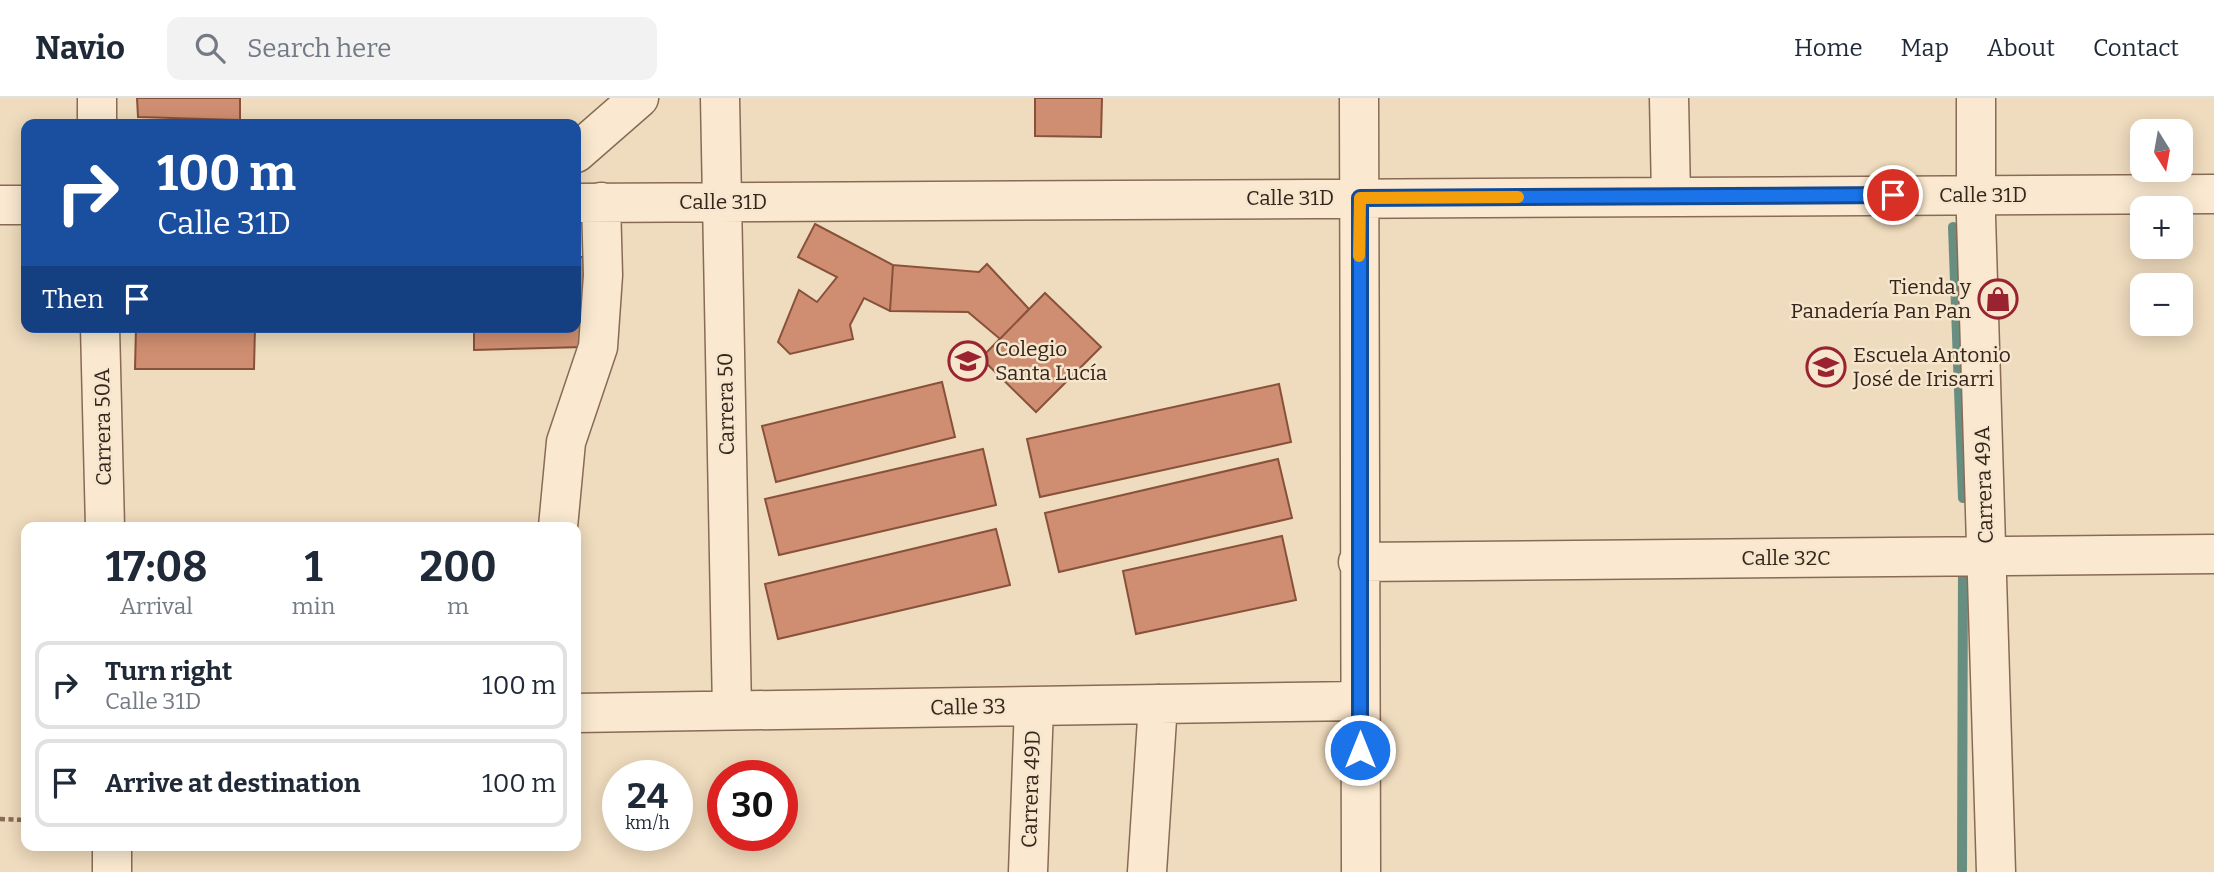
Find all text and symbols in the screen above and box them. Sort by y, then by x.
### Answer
search box [167,17,657,80]
text: Navio [35,28,125,68]
icon: search [191,29,229,67]
text: Search here [247,33,391,64]
text: Home [1794,34,1863,62]
text: Map [1901,34,1949,62]
text: About [1987,34,2055,62]
text: Contact [2093,34,2179,62]
north arrow [2130,119,2193,182]
map controls [2130,119,2193,336]
text: 100 m [157,144,296,203]
icon: right [42,147,133,238]
pin [1863,165,1923,225]
icon: arrive [1874,176,1912,214]
street label: Calle 31D [1939,182,2027,208]
street label: Calle 31D [1246,185,1334,211]
street label: Calle 31D [679,189,767,215]
button: + [2130,196,2193,259]
text: Calle 31D [157,204,291,242]
button: − [2130,273,2193,336]
place label: Tienda y Panadería Pan Pan [1790,274,1972,324]
shop icon: Tienda y Panadería Pan Pan [1977,278,2019,320]
icon: arrive [118,280,156,318]
text: Then [42,284,104,315]
place label: Colegio Santa Lucía [995,336,1108,386]
school or university icon: Colegio Santa Lucía [947,340,989,382]
place label: Escuela Antonio José de Irisarri [1852,342,2011,392]
school or university icon: Escuela Antonio José de Irisarri [1805,346,1847,388]
street label: Carrera 50 [712,352,740,456]
street label: Carrera 50A [89,368,117,486]
street label: Carrera 49A [1969,426,1999,544]
text: 17:08 [105,542,207,592]
text: 1 [304,542,323,592]
text: 200 [420,542,497,592]
street label: Calle 32C [1741,545,1831,571]
text: Arrival [120,592,193,620]
text: min [292,592,335,620]
text: m [447,592,469,620]
text: Turn right [105,656,232,687]
icon: right [46,666,84,704]
text: 100 m [482,670,556,701]
text: Calle 31D [105,687,201,715]
street label: Calle 33 [930,693,1006,721]
position arrow [1323,713,1397,787]
street label: Carrera 49D [1016,730,1046,848]
speed limit sign: 30 [707,760,798,851]
icon: arrive [46,764,84,802]
text: Arrive at destination [105,768,360,799]
text: 100 m [482,768,556,799]
text: 24 [627,775,668,817]
text: km/h [625,812,670,834]

